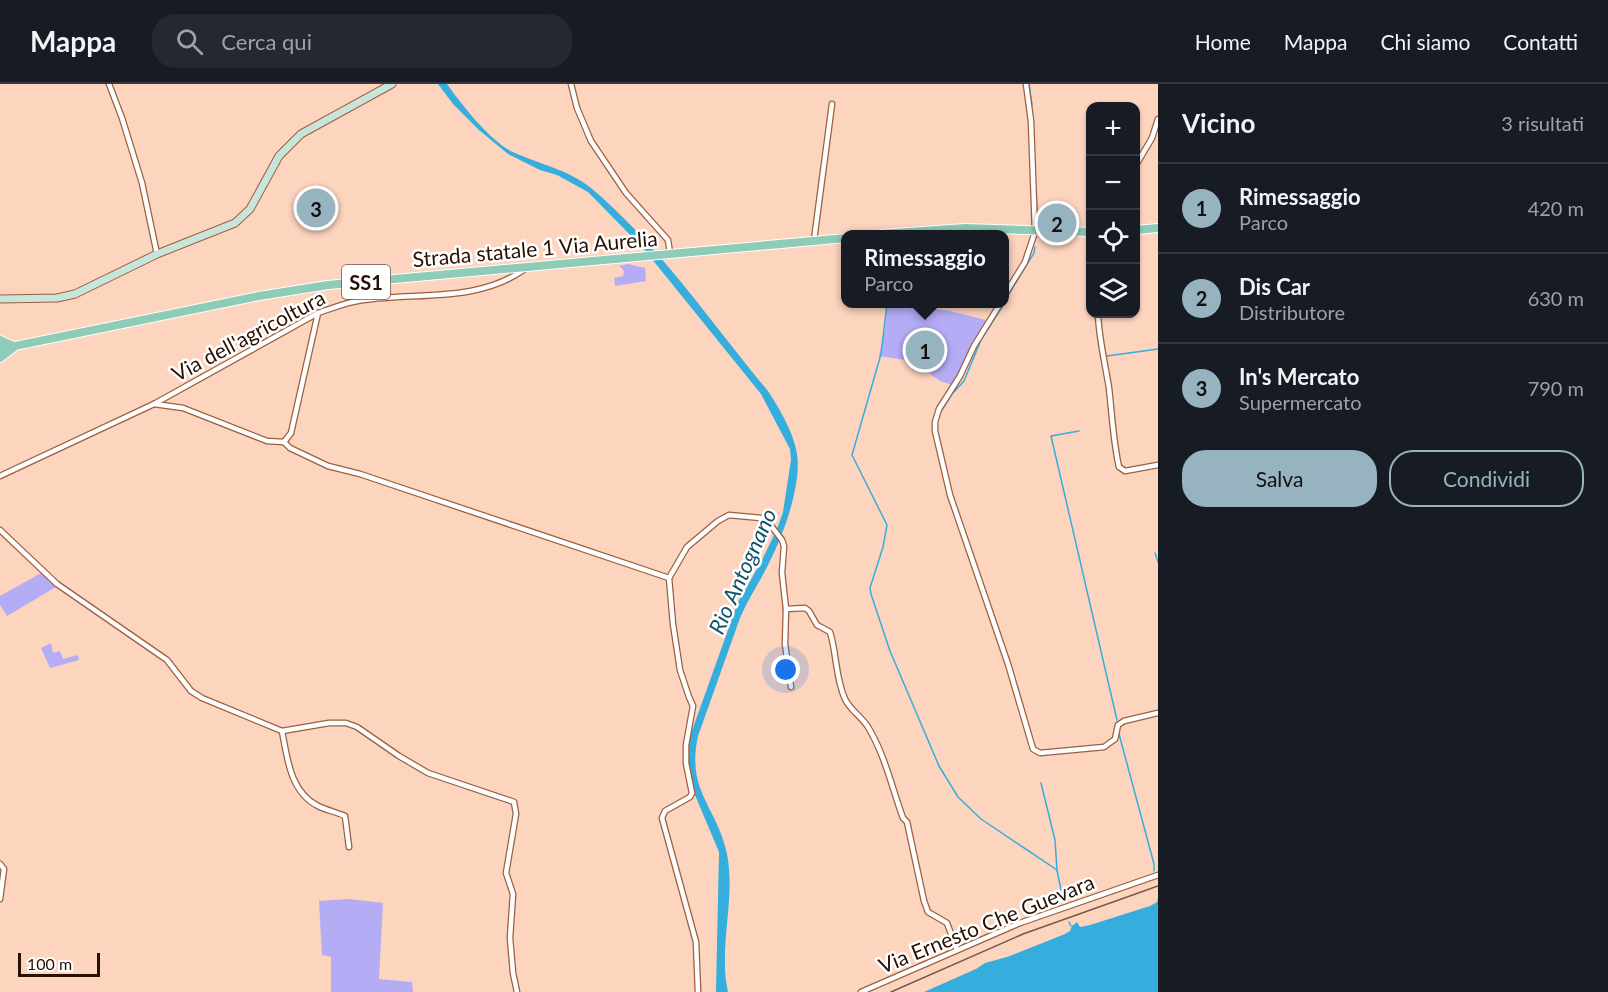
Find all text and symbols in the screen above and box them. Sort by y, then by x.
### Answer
search box [152,14,572,68]
text: Mappa [30,24,116,58]
icon: search [173,25,206,58]
text: Cerca qui [221,28,312,55]
text: Home [1195,29,1251,54]
text: Mappa [1284,29,1347,54]
text: Chi siamo [1380,29,1470,54]
text: Contatti [1503,29,1578,54]
map controls [1086,102,1140,318]
button: + [1086,102,1140,156]
text: Vicino [1182,107,1255,139]
text: 3 risultati [1501,111,1584,135]
button: − [1086,156,1140,210]
text: Rimessaggio [1239,183,1361,210]
pin: 3 [296,186,336,230]
text: 1 [1196,196,1207,220]
text: 420 m [1528,196,1584,220]
pin: 2 [1038,200,1076,246]
button: locate [1086,210,1140,264]
text: Parco [1239,210,1288,234]
street label: Strada statale 1 Via Aurelia [411,225,659,271]
popup [841,230,1009,308]
text: Rimessaggio [864,244,986,271]
button: layers [1086,264,1140,318]
road number: SS1 [342,265,390,299]
text: Parco [864,271,913,295]
text: Dis Car [1239,273,1310,300]
street label: Via dell'agricoltura [167,284,329,386]
text: 2 [1196,286,1207,310]
text: 630 m [1528,286,1584,310]
text: Distributore [1239,300,1345,324]
pin: 1 [906,328,944,372]
text: In's Mercato [1239,363,1359,390]
text: 3 [1196,376,1207,400]
text: 790 m [1528,376,1584,400]
text: Supermercato [1239,390,1362,414]
button: Salva [1182,450,1377,507]
button: Condividi [1389,450,1584,507]
water label: Rio Antognano [702,504,782,638]
your location [771,655,800,684]
street label: Via Ernesto Che Guevara [875,868,1097,978]
scale bar [18,950,100,978]
text: 100 m [27,954,72,973]

